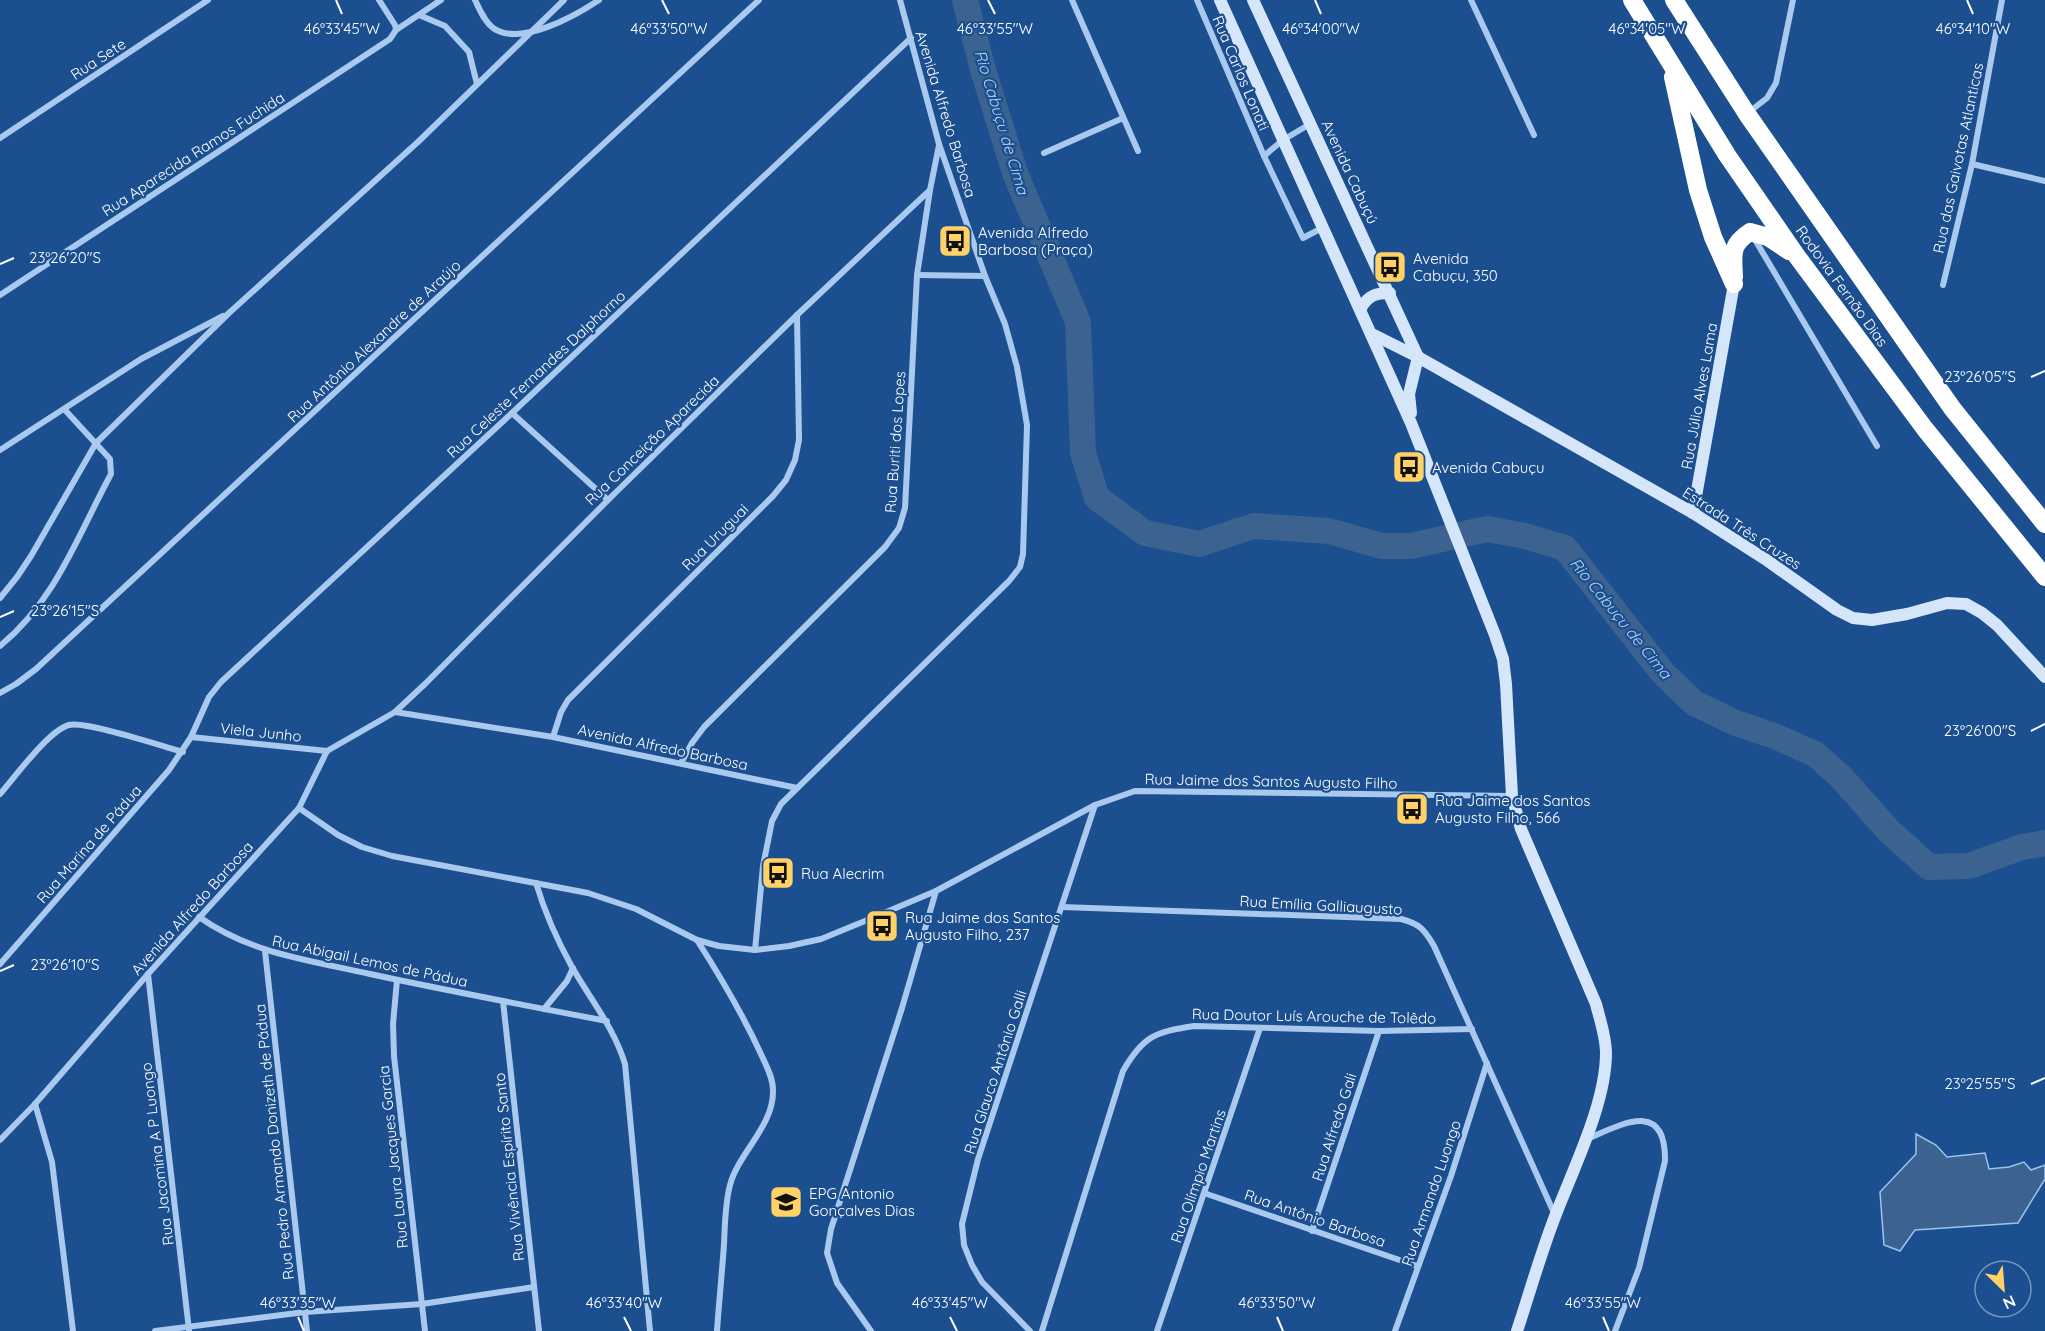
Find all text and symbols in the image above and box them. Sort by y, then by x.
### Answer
street label: Rua Carlos Lonati [1208,13,1274,133]
text: 46°33'45"W [304,19,381,38]
text: 46°33'50"W [631,19,708,38]
text: 46°33'55"W [957,19,1034,38]
text: 46°34'00"W [1282,19,1360,38]
text: 46°34'05"W [1609,19,1686,38]
text: 46°34'10"W [1936,19,2011,38]
street label: Avenida Alfredo Barbosa [912,28,980,200]
street label: Rua Sete [67,34,129,84]
water label: Rio Cabuçu de Cima [970,47,1034,198]
street label: Rua das Gaivotas Atlanticas [1929,61,1987,255]
street label: Rua Aparecida Ramos Fuchida [98,88,288,220]
street label: Avenida Cabuçú [1318,117,1382,227]
street label: Rodovia Fernão Dias [1792,222,1892,350]
bus stop icon: Avenida Alfredo Barbosa (Praça) [937,223,973,259]
place label: Avenida Alfredo Barbosa (Praça) [978,223,1093,259]
text: 23°26'20"S [29,248,101,267]
bus stop icon: Avenida Cabuçu, 350 [1372,249,1408,285]
place label: Avenida Cabuçu, 350 [1413,249,1498,285]
street label: Rua Antônio Alexandre de Araújo [283,256,465,426]
street label: Rua Celeste Fernandes Dalphorno [443,286,629,462]
street label: Rua Júlio Alves Lama [1677,321,1721,471]
text: 23°26'05"S [1944,367,2016,386]
street label: Rua Buriti dos Lopes [881,370,909,514]
street label: Rua Conceição Aparecida [581,371,723,509]
bus stop icon: Avenida Cabuçu [1391,449,1427,485]
place label: Avenida Cabuçu [1432,458,1545,477]
street label: Estrada Três Cruzes [1679,483,1805,573]
street label: Rua Uruguai [678,500,752,574]
water label: Rio Cabuçu de Cima [1566,553,1677,684]
text: 23°26'15"S [31,601,99,620]
street label: Viela Junho [219,718,303,746]
street label: Avenida Alfredo Barbosa [576,720,750,774]
text: 23°26'00"S [1944,721,2016,740]
street label: Rua Jaime dos Santos Augusto Filho [1144,769,1398,793]
street label: Rua Marina de Pádua [32,781,146,907]
bus stop icon: Rua Jaime dos Santos Augusto Filho, 566 [1394,791,1430,827]
place label: Rua Jaime dos Santos Augusto Filho, 566 [1435,791,1590,827]
street label: Avenida Alfredo Barbosa [127,837,257,979]
bus stop icon: Rua Alecrim [760,855,796,891]
place label: Rua Alecrim [801,864,885,883]
street label: Rua Emília Galliaugusto [1239,891,1403,919]
bus stop icon: Rua Jaime dos Santos Augusto Filho, 237 [864,908,900,944]
place label: Rua Jaime dos Santos Augusto Filho, 237 [905,908,1060,944]
street label: Rua Abigail Lemos de Pádua [270,931,470,991]
text: 23°26'10"S [30,955,100,974]
street label: Rua Glauco Antônio Galli [959,988,1031,1156]
street label: Rua Pedro Armando Donizeth de Pádua [250,1003,298,1281]
street label: Rua Doutor Luís Arouche de Tolêdo [1192,1004,1436,1028]
street label: Rua Jacomina A P Luongo [136,1061,178,1247]
street label: Rua Laura Jacques Garcia [374,1065,412,1249]
street label: Rua Alfredo Gali [1308,1070,1360,1184]
street label: Rua Vivência Espírito Santo [490,1072,528,1262]
text: 23°25'55"S [1944,1074,2016,1093]
street label: Rua Olímpio Martins [1166,1107,1230,1245]
street label: Rua Armando Luongo [1397,1118,1465,1268]
school or university icon: EPG Antonio Gonçalves Dias [768,1184,804,1220]
place label: EPG Antonio Gonçalves Dias [809,1184,915,1220]
street label: Rua Antônio Barbosa [1242,1185,1388,1251]
north arrow [1973,1259,2033,1319]
text: N [2000,1291,2019,1314]
text: 46°33'35"W [260,1293,336,1312]
text: 46°33'40"W [586,1293,663,1312]
text: 46°33'45"W [912,1293,989,1312]
text: 46°33'50"W [1239,1293,1316,1312]
text: 46°33'55"W [1565,1293,1642,1312]

